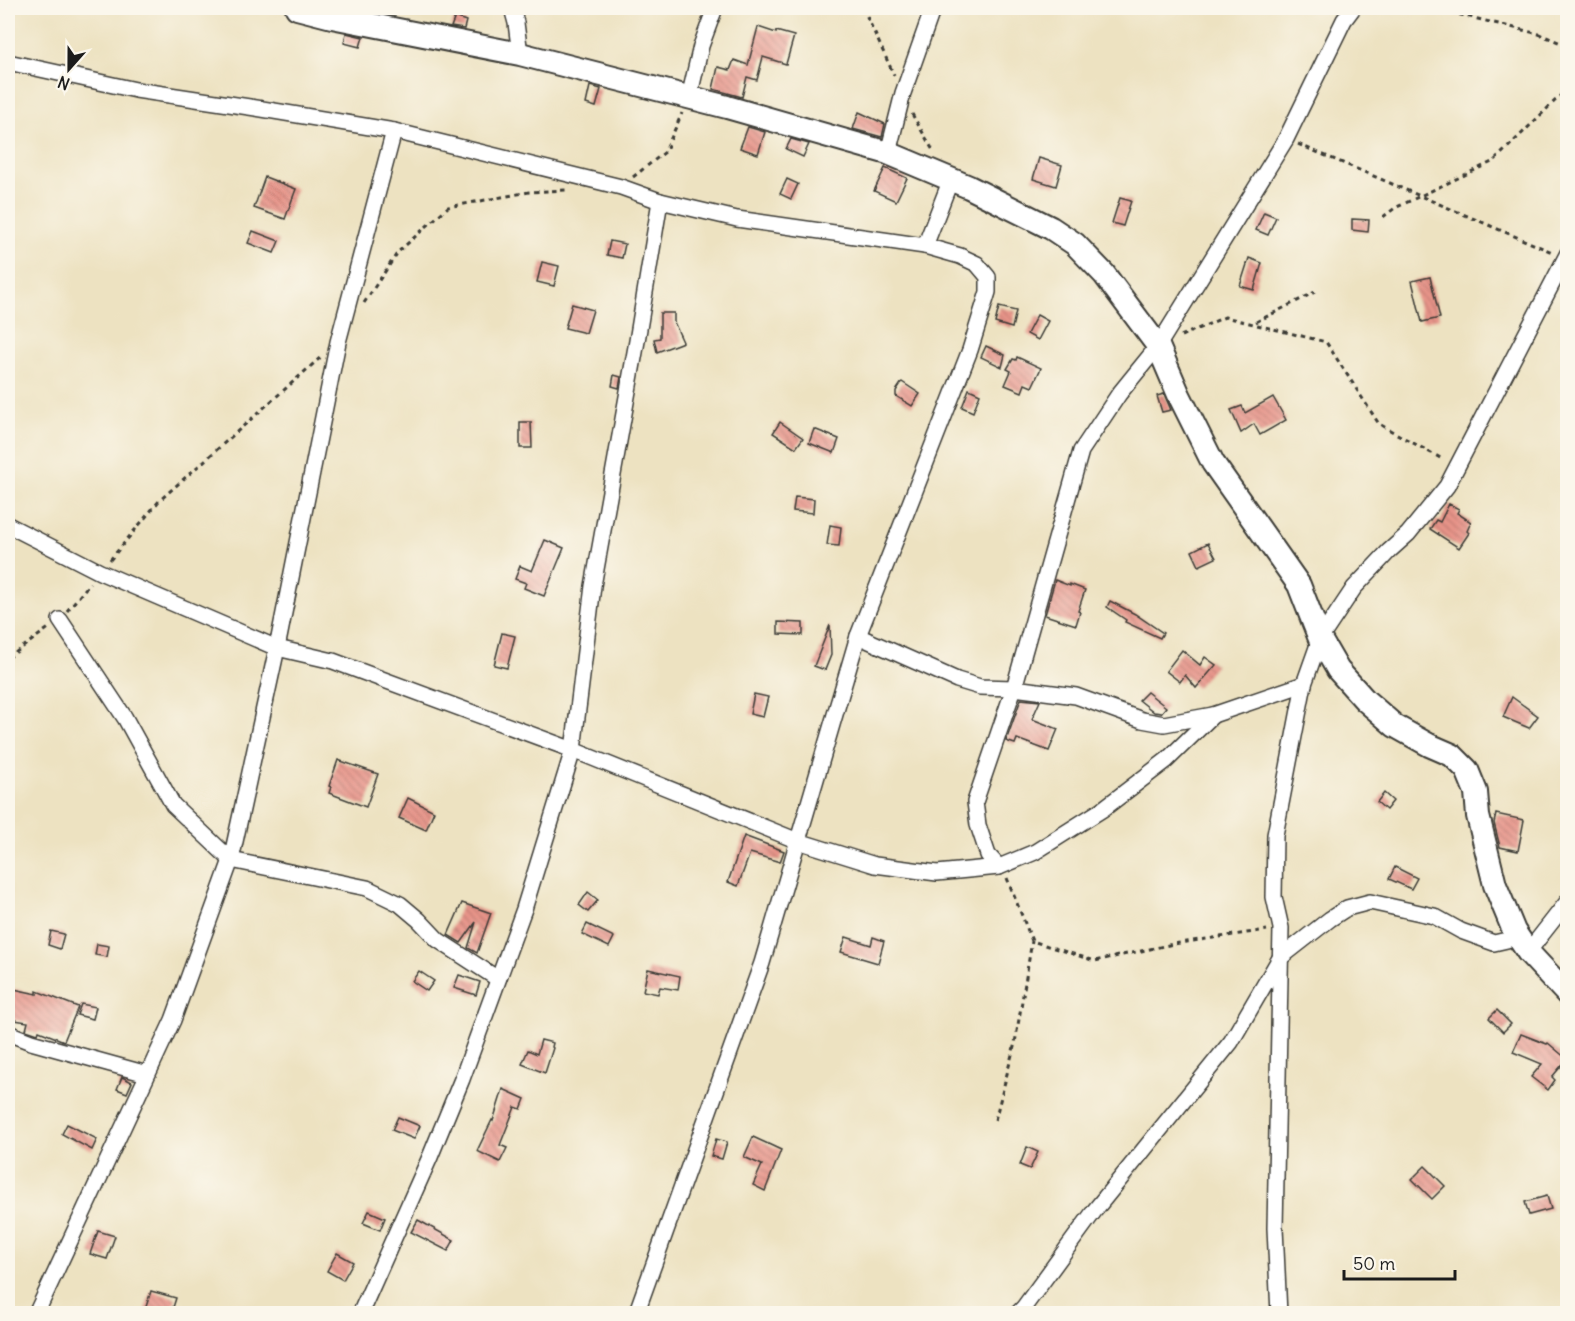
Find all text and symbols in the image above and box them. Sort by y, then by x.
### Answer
north arrow [39,39,99,99]
text: N [55,72,72,94]
scale bar [1344,1243,1455,1281]
text: 50 m [1353,1252,1395,1275]

